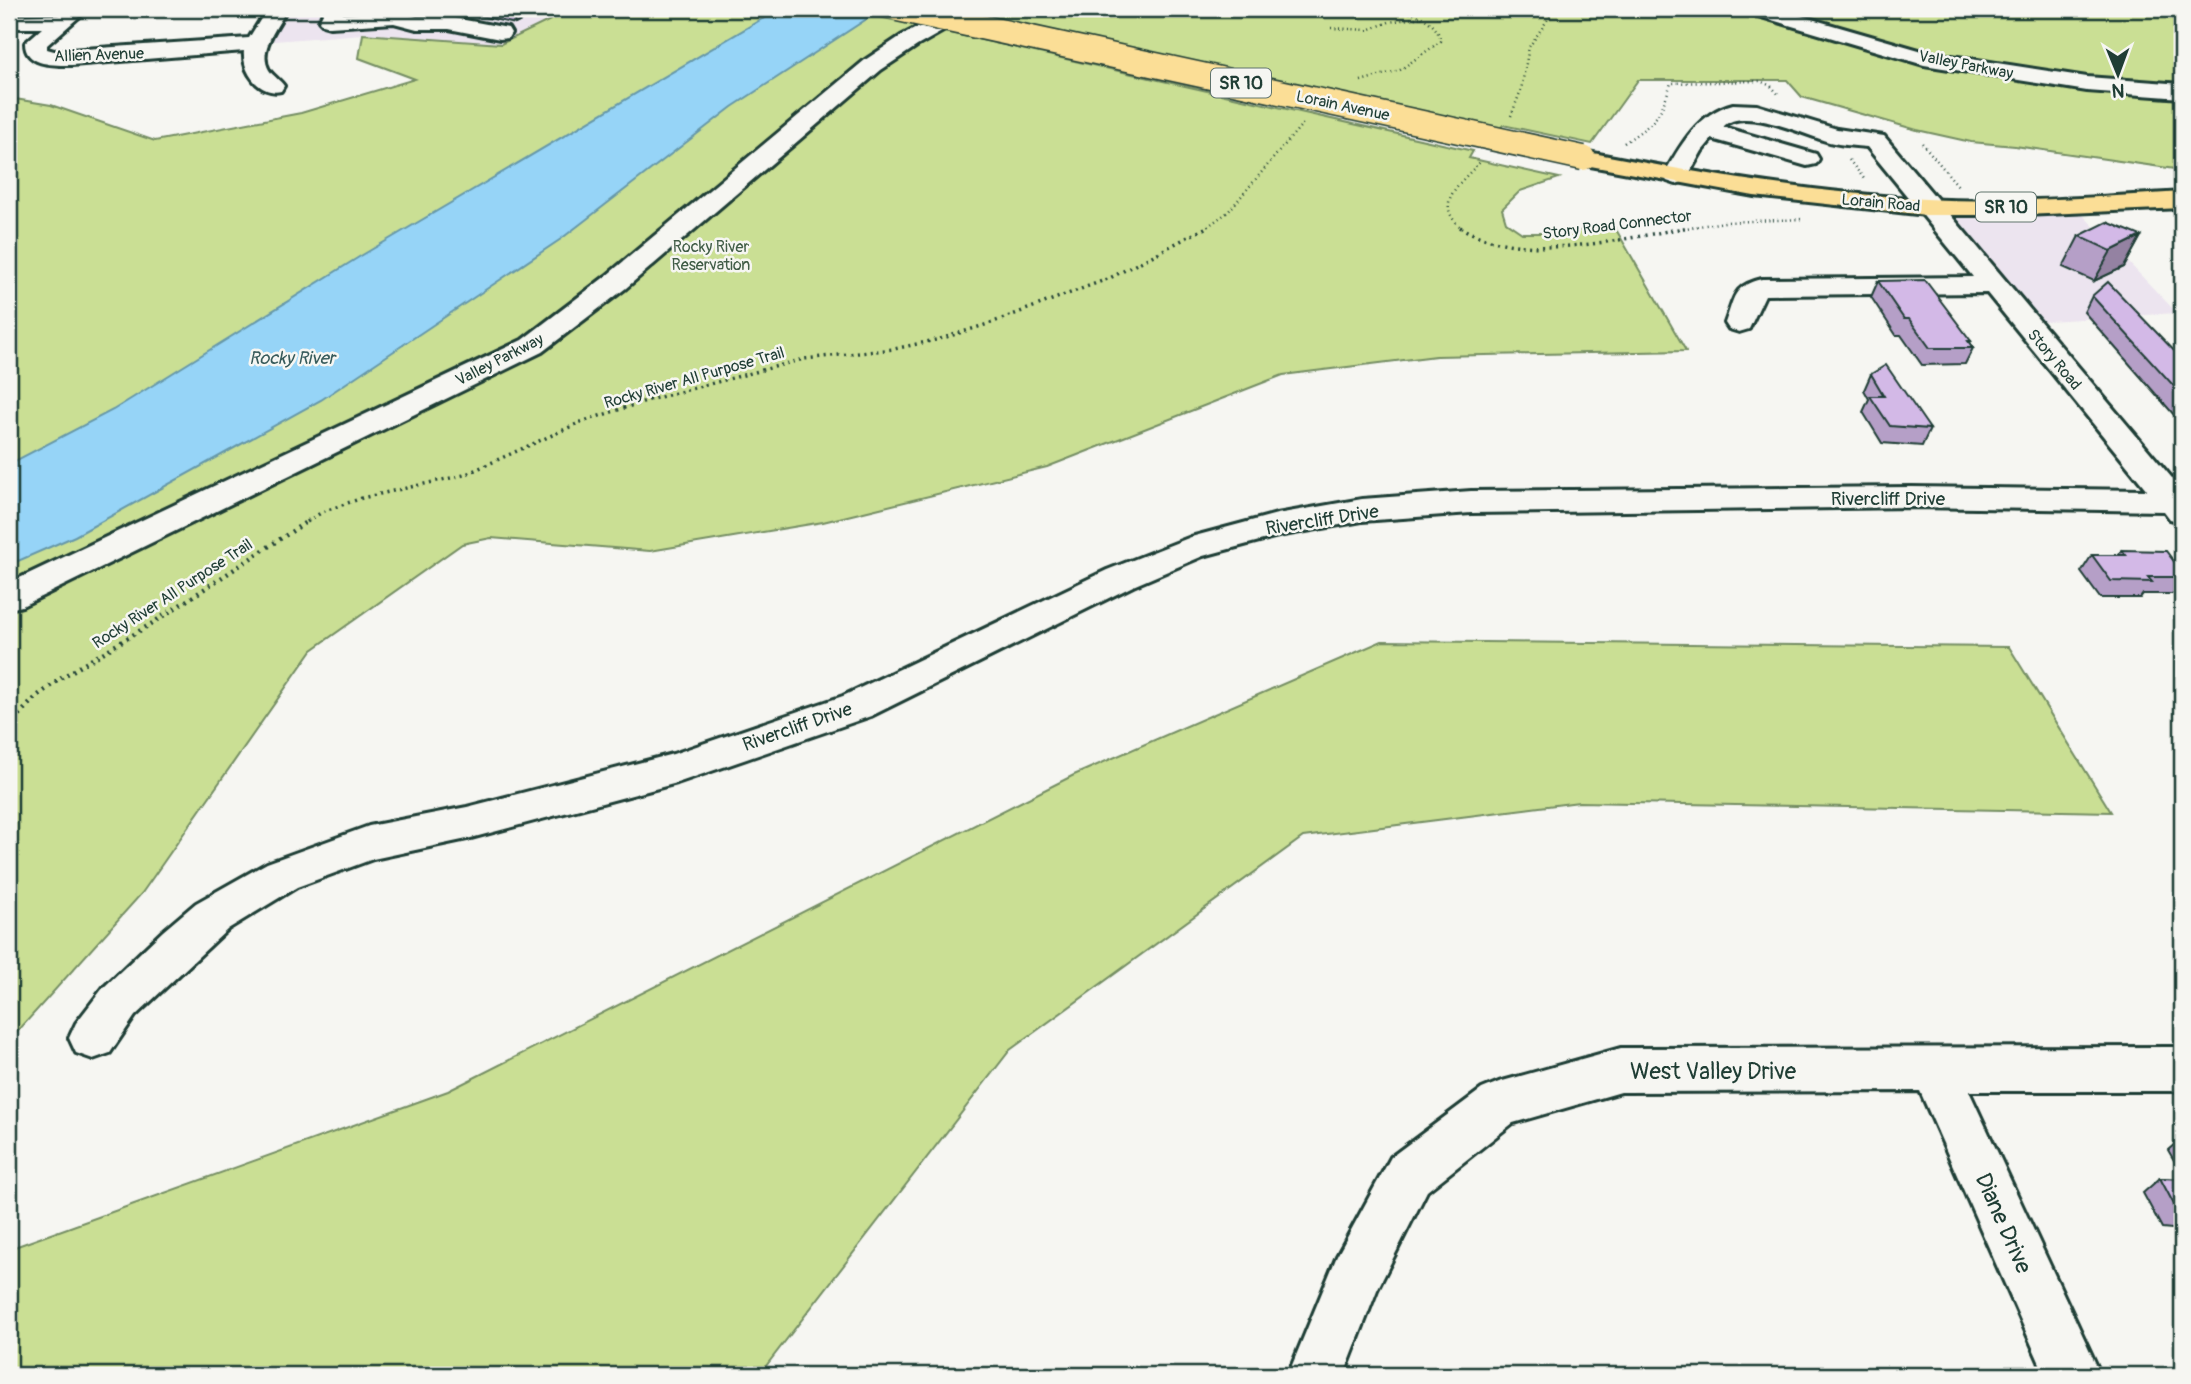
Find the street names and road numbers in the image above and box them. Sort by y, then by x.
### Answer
street label: Allien Avenue [54,43,145,67]
street label: Valley Parkway [1917,46,2015,84]
road number: SR 10 [1211,68,1271,98]
street label: Lorain Avenue [1294,86,1392,126]
street label: Lorain Road [1841,190,1921,216]
road number: SR 10 [1976,192,2036,222]
street label: Story Road Connector [1541,206,1693,244]
street label: Story Road [2023,325,2086,394]
street label: Valley Parkway [452,329,547,391]
street label: Rocky River All Purpose Trail [602,343,787,413]
street label: Rivercliff Drive [1831,487,1946,511]
street label: Rivercliff Drive [1264,499,1381,541]
street label: Rocky River All Purpose Trail [89,535,256,653]
street label: Rivercliff Drive [739,697,856,757]
street label: West Valley Drive [1630,1057,1797,1086]
street label: Diane Drive [1969,1168,2039,1279]

